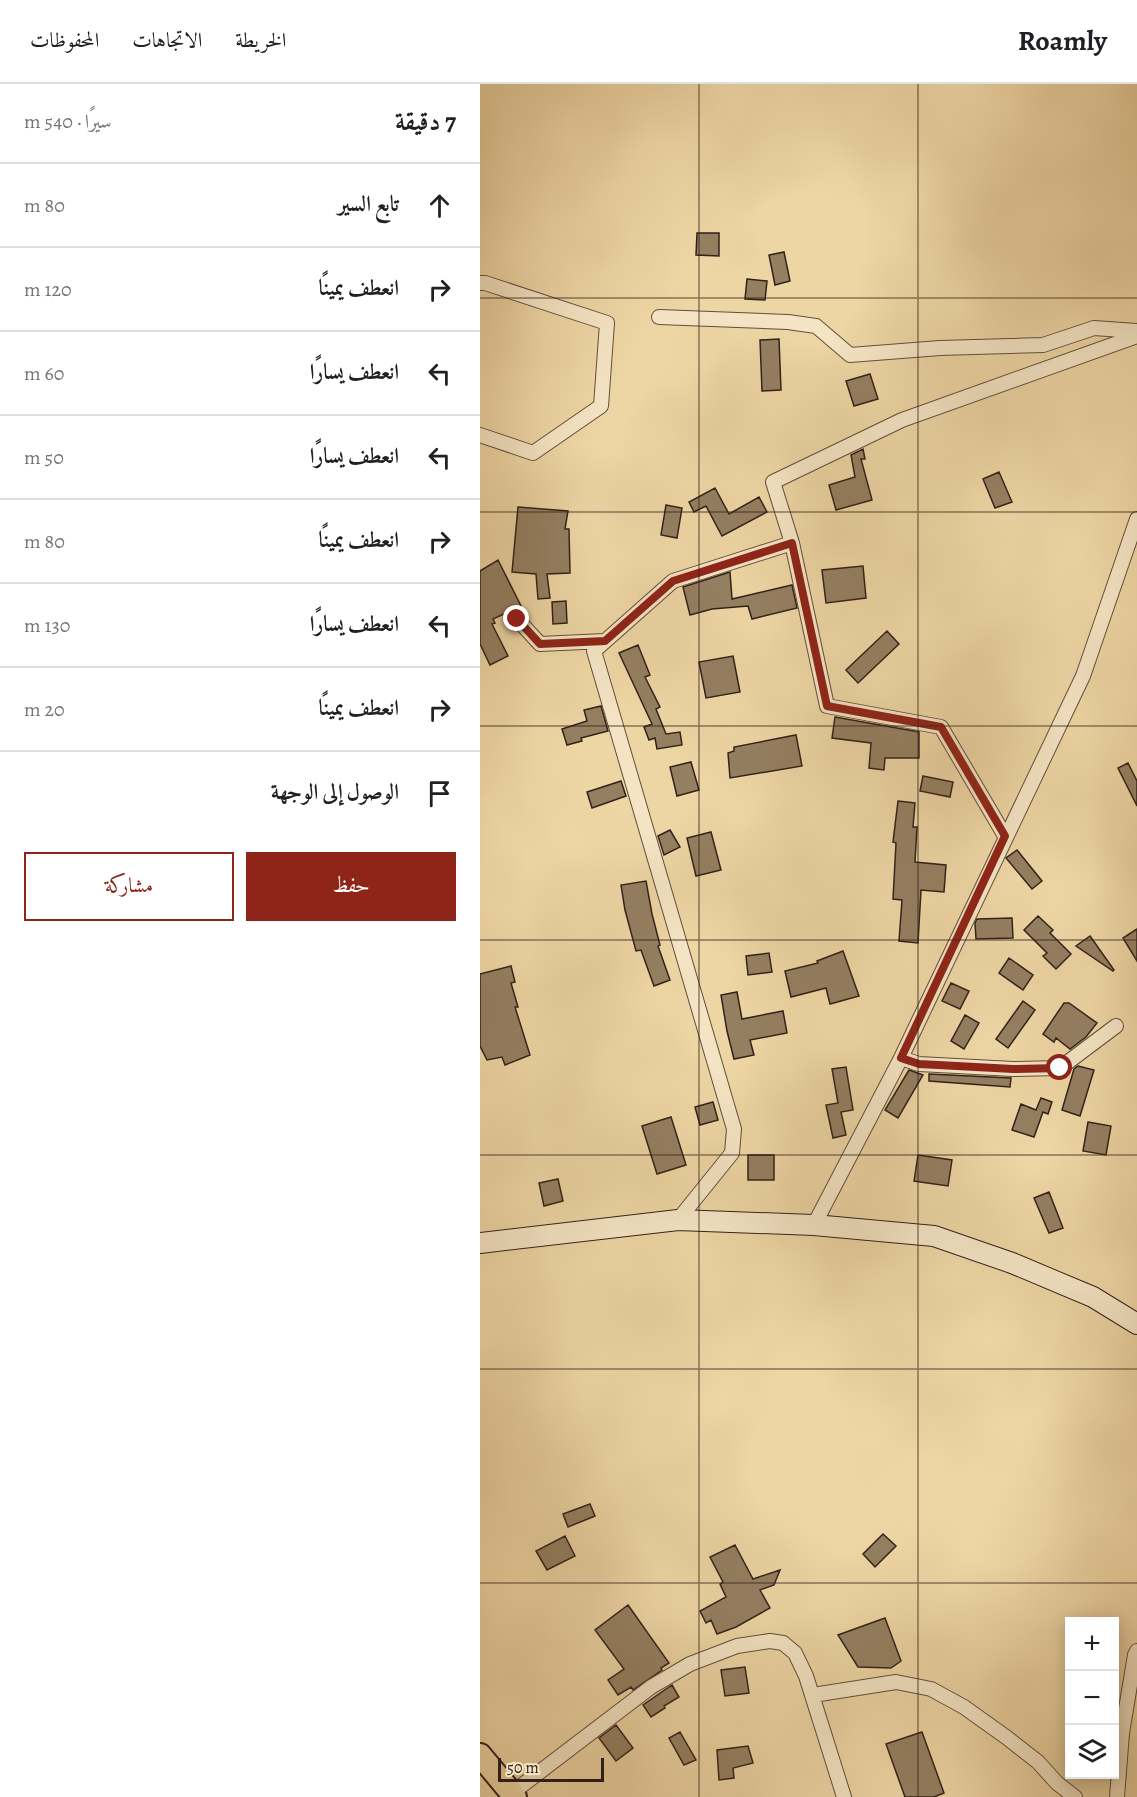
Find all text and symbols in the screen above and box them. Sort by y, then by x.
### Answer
text: Roamly [1018,22,1107,60]
text: المحفوظات [30,26,99,54]
text: الاتجاهات [132,26,202,54]
text: الخريطة [235,26,286,54]
text: 7 دقيقة [395,104,456,139]
text: سيرًا · 540 m [24,108,112,135]
text: تابع السير [338,189,399,219]
icon: ahead [423,189,456,222]
text: 80 m [24,192,65,219]
text: انعطف يمينًا [319,273,399,303]
icon: right [423,273,456,306]
text: 120 m [24,276,72,303]
text: انعطف يسارًا [310,357,399,387]
icon: left [423,357,456,390]
text: 60 m [24,360,65,387]
text: انعطف يسارًا [310,441,399,471]
icon: left [423,441,456,474]
text: 50 m [24,444,64,471]
text: انعطف يمينًا [319,525,399,555]
icon: right [423,525,456,558]
text: 80 m [24,528,65,555]
route end [503,605,529,631]
text: انعطف يسارًا [310,609,399,639]
icon: left [423,609,456,642]
text: 130 m [24,612,70,639]
text: انعطف يمينًا [319,693,399,723]
icon: right [423,693,456,726]
text: 20 m [24,696,65,723]
text: الوصول إلى الوجهة [271,777,399,807]
icon: arrive [423,777,456,810]
button: مشاركة [24,852,234,921]
button: حفظ [246,852,456,921]
route start [1046,1054,1072,1080]
map controls [1065,1617,1119,1779]
button: + [1065,1617,1119,1671]
button: − [1065,1671,1119,1725]
button: layers [1065,1725,1119,1779]
scale bar [498,1755,604,1782]
text: 50 m [507,1757,539,1779]

